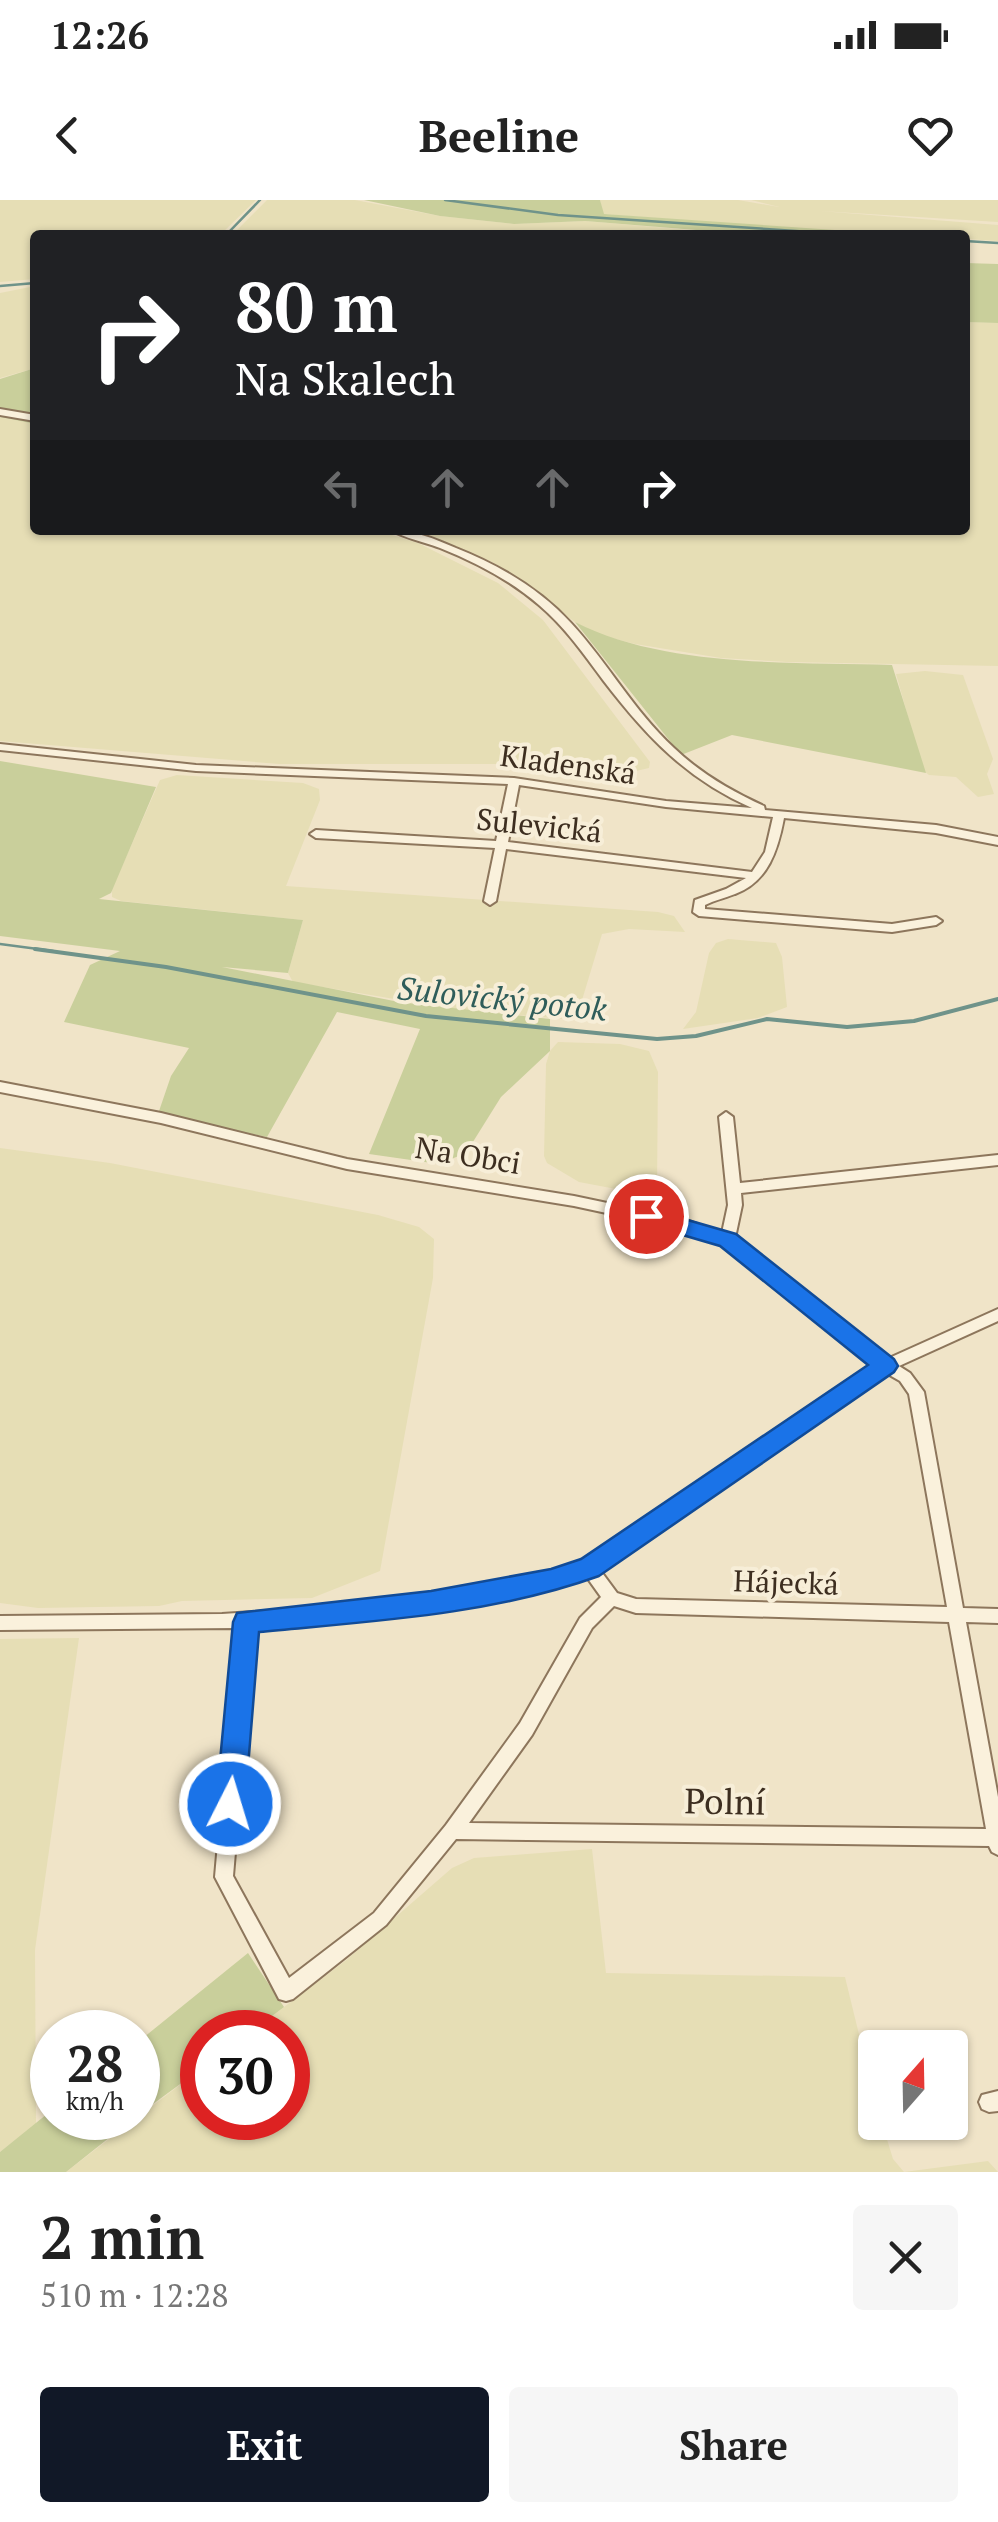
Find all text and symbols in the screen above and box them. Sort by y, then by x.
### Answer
text: 12:26 [50,10,149,60]
text: Beeline [419,105,579,165]
icon: back [40,108,95,163]
icon: heart [903,108,958,163]
text: 80 m [235,259,398,352]
icon: right [70,270,200,400]
text: Na Skalech [235,348,455,408]
icon: left [315,460,370,515]
icon: ahead [420,460,475,515]
icon: ahead [525,460,580,515]
icon: right [630,460,685,515]
street label: Kladenská [498,735,639,793]
street label: Sulevická [474,799,604,851]
water label: Sulovický potok [395,966,609,1030]
street label: Na Obci [413,1127,524,1183]
pin [604,1174,689,1259]
icon: arrive [619,1189,674,1244]
street label: Hájecká [733,1560,839,1604]
position arrow [178,1752,282,1856]
street label: Polní [684,1777,766,1825]
speed limit sign: 30 [180,2010,310,2140]
text: 28 [67,2030,123,2096]
north arrow [858,2030,968,2140]
map controls [858,2030,968,2140]
text: km/h [66,2084,124,2117]
text: 2 min [40,2197,204,2276]
button: close [853,2205,958,2310]
text: 510 m · 12:28 [40,2274,228,2316]
button: Exit [40,2387,489,2502]
button: Share [509,2387,958,2502]

